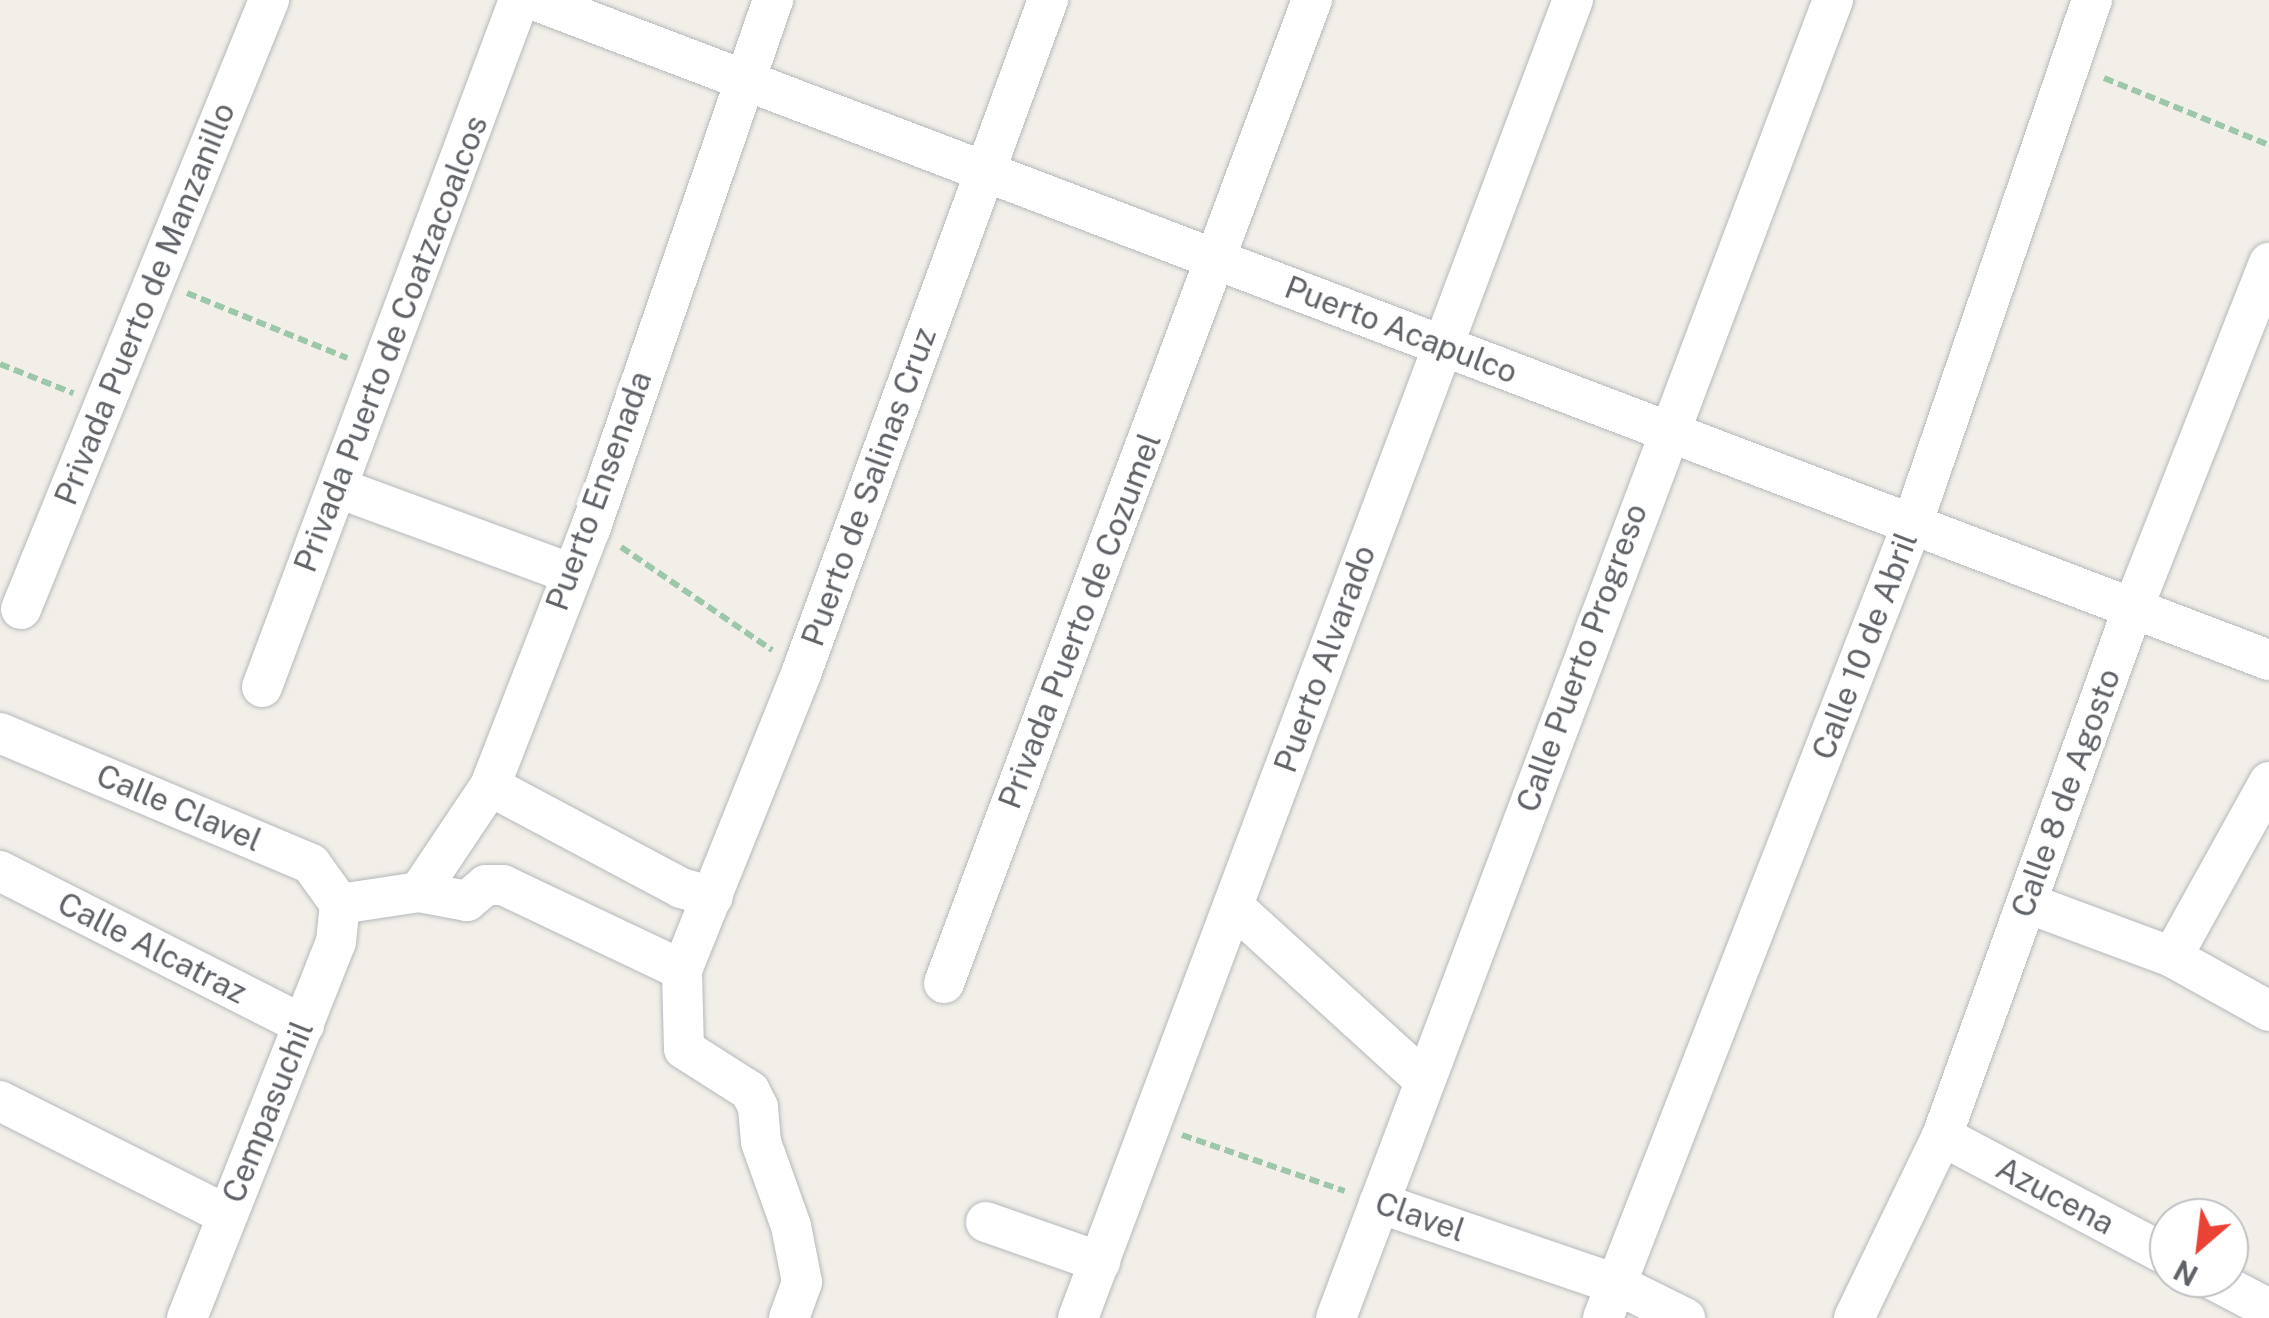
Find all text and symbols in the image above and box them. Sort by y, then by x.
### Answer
street label: Privada Puerto de Manzanillo [46,97,244,511]
street label: Privada Puerto de Coatzacoalcos [286,110,496,578]
street label: Puerto Acapulco [1279,268,1523,392]
street label: Puerto de Salinas Cruz [793,322,945,652]
street label: Puerto Ensenada [538,366,660,616]
street label: Privada Puerto de Cozumel [990,427,1170,815]
street label: Calle Puerto Progreso [1508,498,1656,818]
street label: Calle 10 de Abril [1804,527,1926,765]
street label: Puerto Alvarado [1266,540,1384,778]
street label: Calle 8 de Agosto [2003,663,2129,923]
street label: Calle Clavel [91,756,267,860]
street label: Calle Alcatraz [51,884,253,1012]
street label: Cempasuchil [214,1016,322,1208]
street label: Azucena [1989,1149,2121,1243]
street label: Clavel [1370,1184,1470,1250]
north arrow [2149,1198,2249,1298]
text: N [2168,1253,2203,1293]

